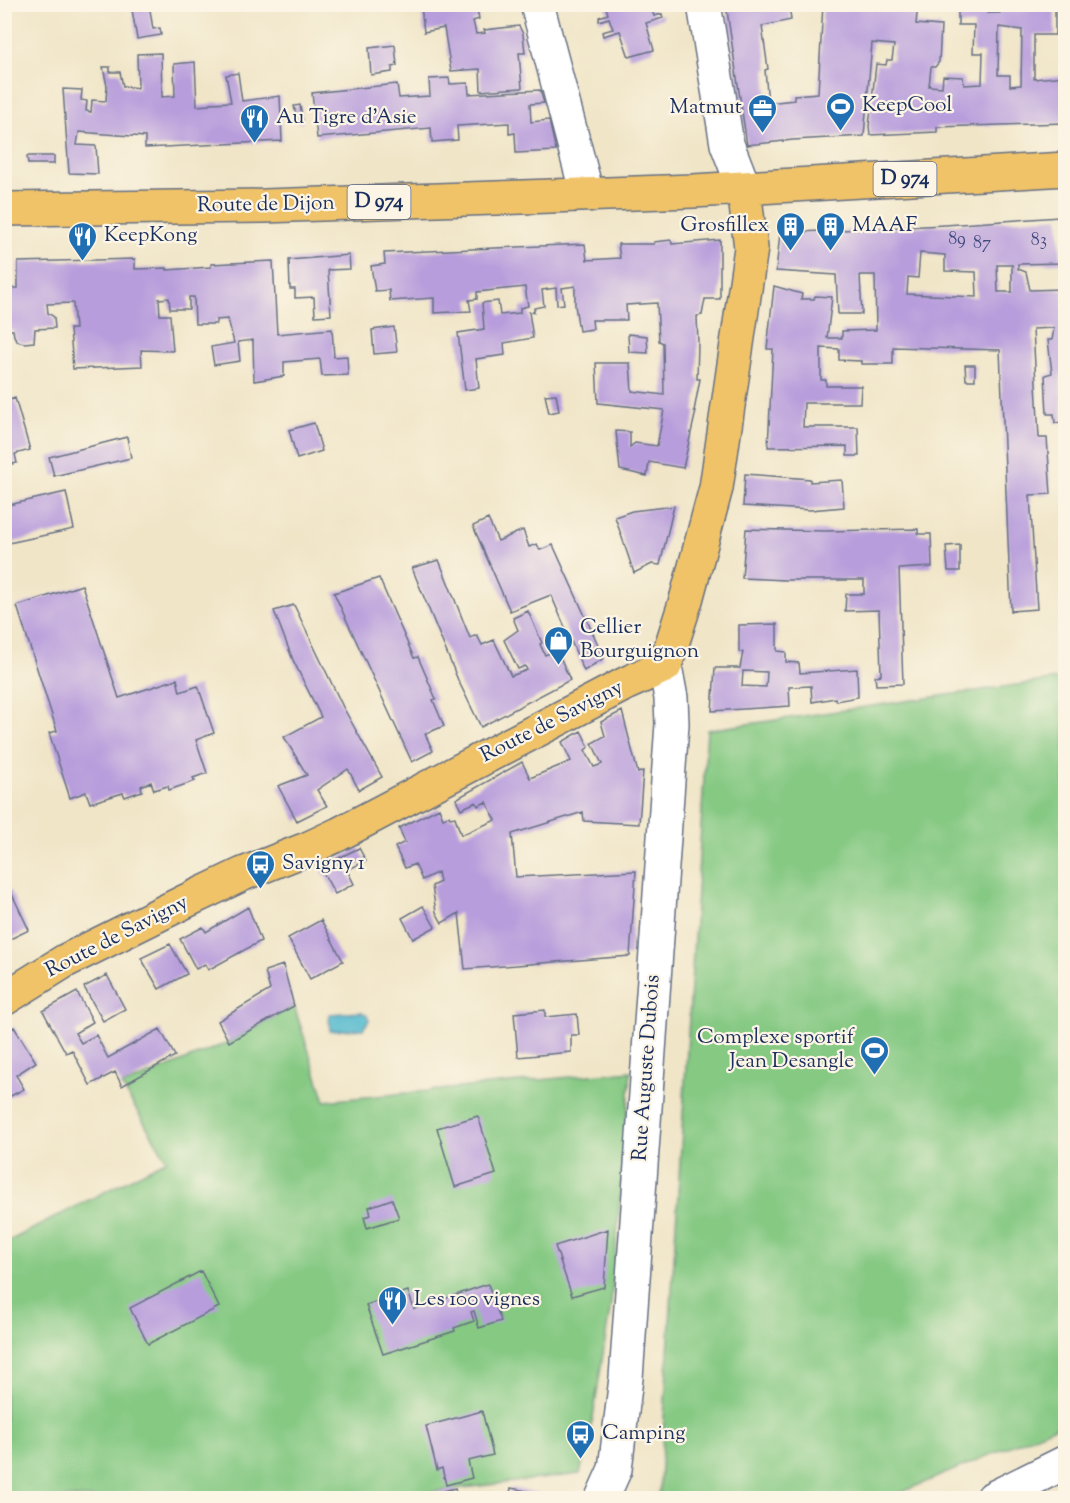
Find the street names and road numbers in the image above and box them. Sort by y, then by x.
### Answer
road number: D 974 [874,162,936,196]
road number: D 974 [348,185,410,219]
street label: Route de Dijon [197,189,335,221]
street label: Route de Savigny [475,673,629,771]
street label: Route de Savigny [40,888,194,986]
street label: Rue Auguste Dubois [626,974,668,1162]

